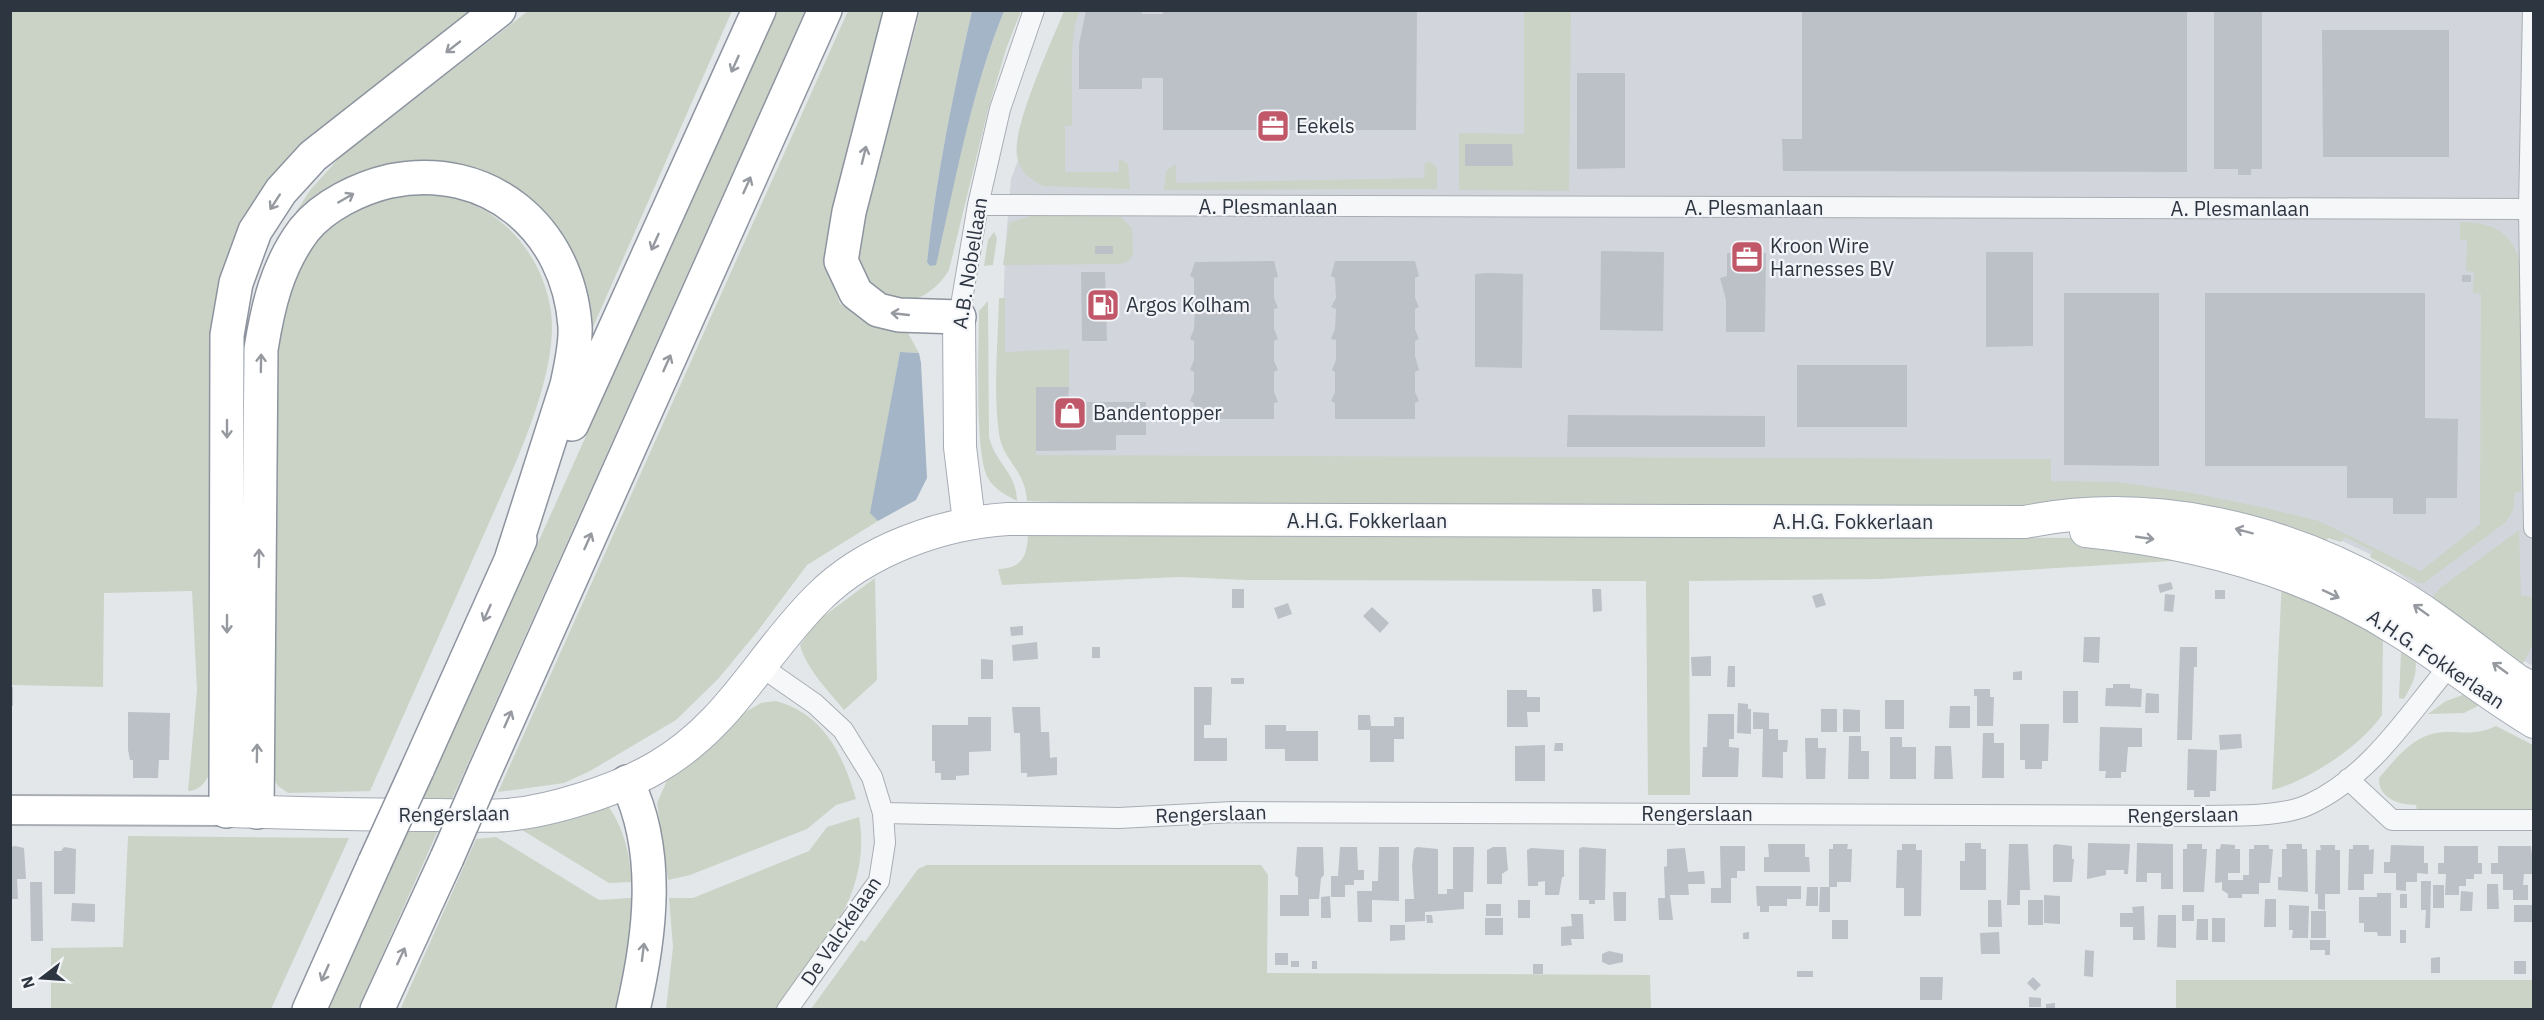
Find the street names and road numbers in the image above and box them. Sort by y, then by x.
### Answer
street label: A. Plesmanlaan [1198,193,1338,220]
street label: A. Plesmanlaan [1684,194,1824,221]
street label: A.B. Nobellaan [946,195,993,331]
street label: A. Plesmanlaan [2170,195,2310,222]
street label: A.H.G. Fokkerlaan [1287,507,1447,534]
street label: A.H.G. Fokkerlaan [1773,508,1933,535]
street label: A.H.G. Fokkerlaan [2362,602,2510,715]
street label: Rengerslaan [1155,798,1267,829]
street label: Rengerslaan [398,799,510,828]
street label: Rengerslaan [1641,800,1753,827]
street label: Rengerslaan [2127,800,2239,829]
street label: De Valckelaan [794,871,887,991]

